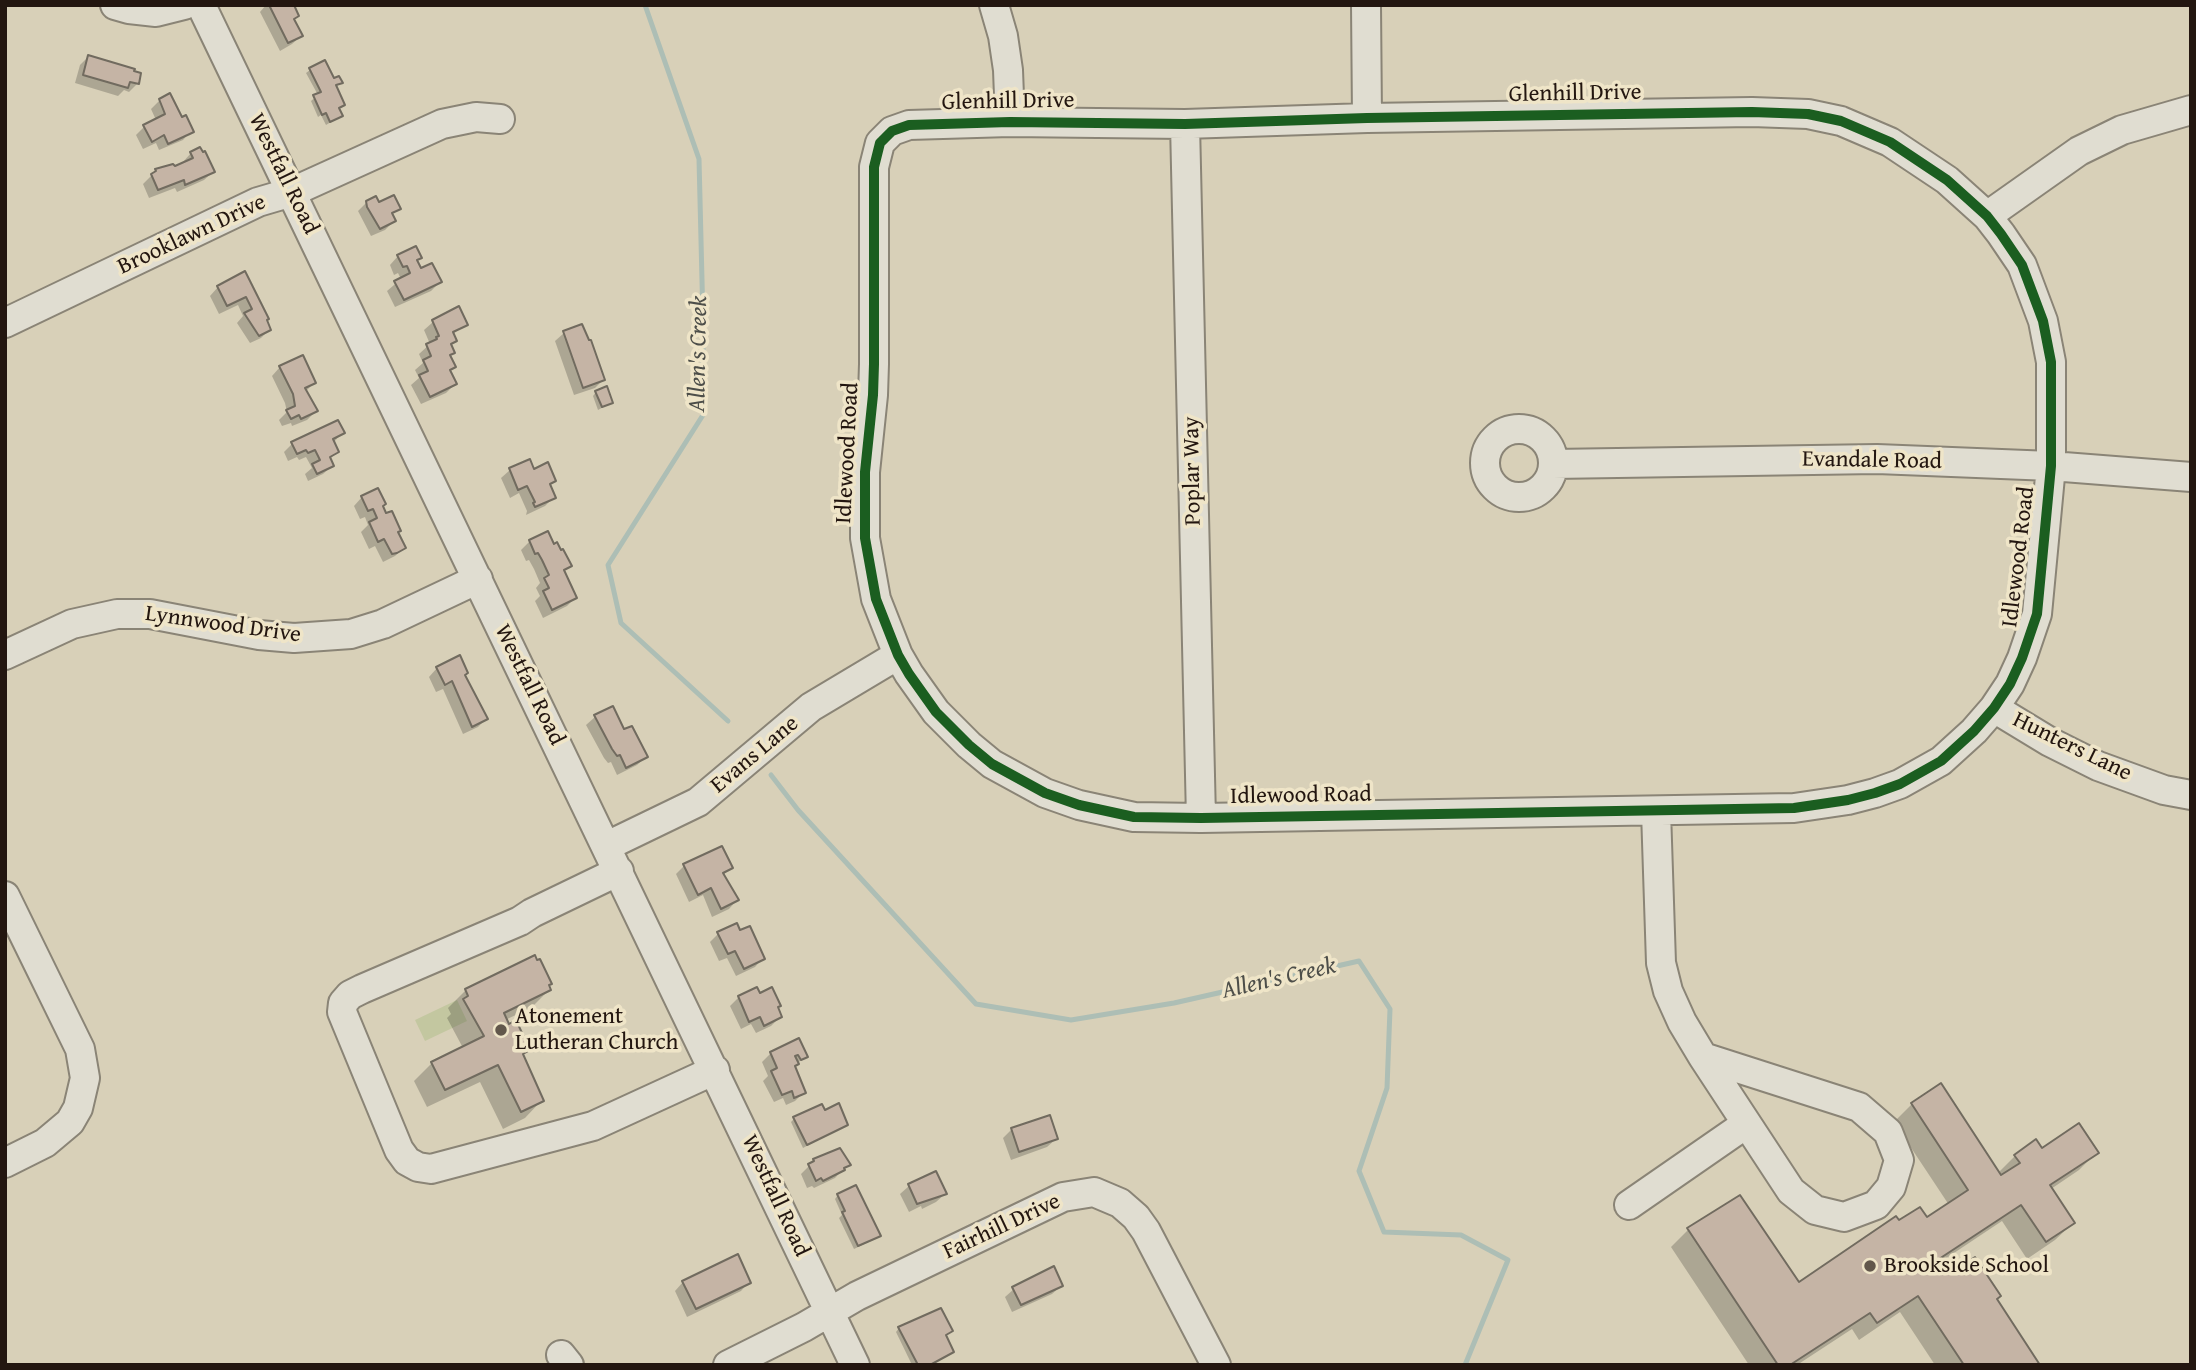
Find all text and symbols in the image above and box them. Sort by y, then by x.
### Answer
street label: Glenhill Drive [1508,79,1642,109]
street label: Glenhill Drive [941,87,1075,117]
street label: Westfall Road [242,109,324,239]
street label: Brooklawn Drive [114,189,270,281]
water label: Allen's Creek [684,296,714,412]
street label: Idlewood Road [831,382,865,524]
street label: Poplar Way [1178,416,1208,526]
street label: Evandale Road [1802,446,1942,476]
street label: Idlewood Road [1997,485,2041,629]
street label: Lynnwood Drive [143,600,303,650]
street label: Westfall Road [488,620,570,750]
street label: Hunters Lane [2008,706,2136,788]
street label: Evans Lane [705,710,805,800]
street label: Idlewood Road [1230,781,1372,811]
water label: Allen's Creek [1219,952,1339,1006]
place label: Atonement Lutheran Church [515,1003,678,1057]
marker: Atonement Lutheran Church [493,1022,509,1038]
street label: Westfall Road [735,1131,815,1261]
street label: Fairhill Drive [939,1188,1065,1266]
place label: Brookside School [1884,1252,2049,1280]
marker: Brookside School [1862,1258,1878,1274]

